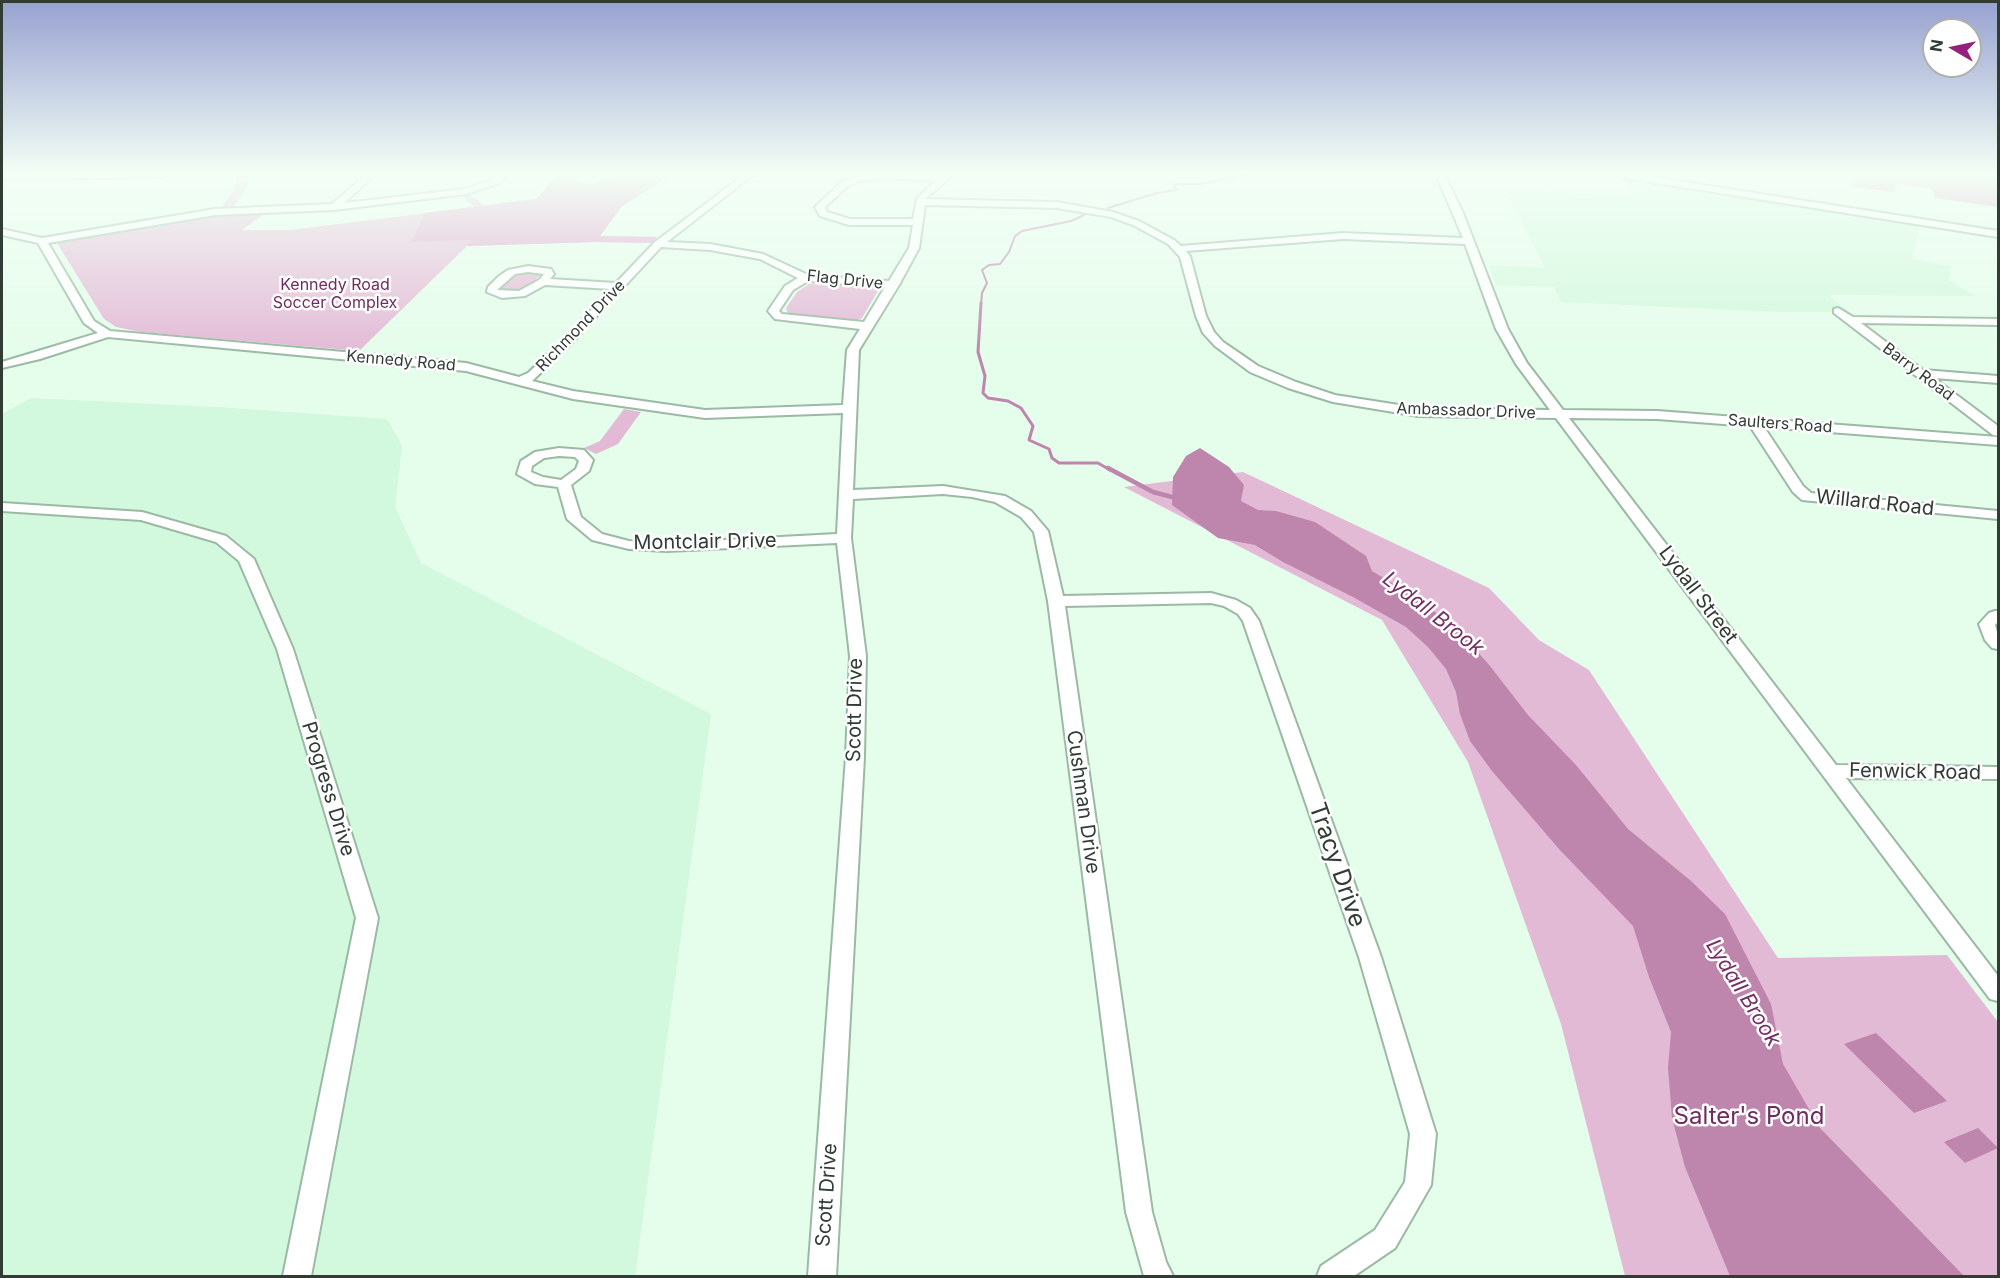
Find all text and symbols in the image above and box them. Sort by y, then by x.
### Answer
north arrow [1922,18,1982,78]
text: N [1925,38,1947,53]
street label: Flag Drive [806,266,884,294]
park label: Kennedy Road Soccer Complex [273,275,397,313]
street label: Richmond Drive [532,276,630,376]
street label: Barry Road [1879,339,1957,405]
street label: Kennedy Road [346,347,456,375]
street label: Ambassador Drive [1396,399,1536,423]
street label: Saulters Road [1727,411,1833,437]
street label: Willard Road [1815,485,1935,521]
street label: Montclair Drive [633,529,777,555]
street label: Lydall Street [1654,541,1742,649]
water label: Lydall Brook [1377,567,1489,661]
street label: Scott Drive [842,658,868,762]
street label: Progress Drive [296,719,360,859]
street label: Cushman Drive [1061,729,1105,875]
street label: Fenwick Road [1849,759,1981,785]
street label: Tracy Drive [1302,799,1372,931]
water label: Lydall Brook [1700,935,1786,1051]
park label: Salter's Pond [1674,1103,1824,1131]
street label: Scott Drive [811,1142,843,1248]

